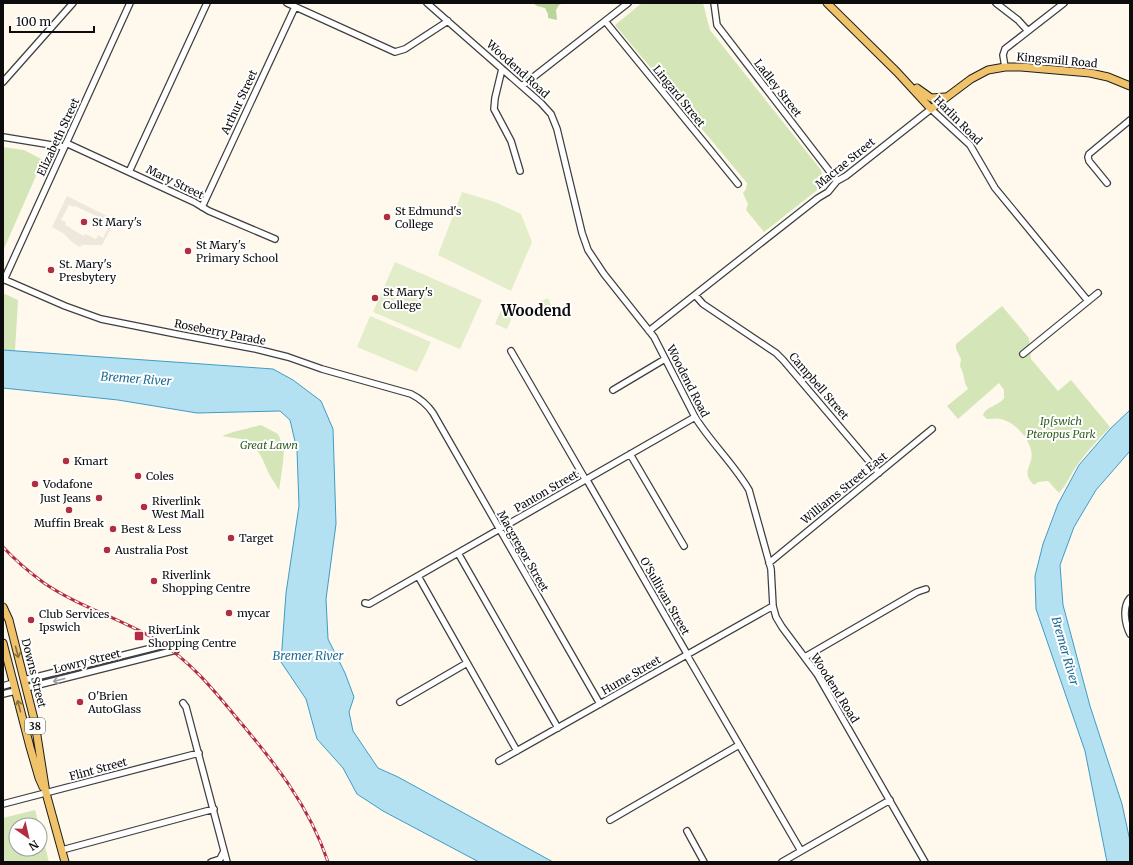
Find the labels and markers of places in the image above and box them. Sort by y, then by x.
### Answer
place label: St Edmund's College [395,204,461,231]
marker: St Edmund's College [382,212,392,222]
place label: St Mary's [92,215,142,229]
marker: St Mary's [79,217,89,227]
place label: St Mary's Primary School [196,238,279,265]
marker: St Mary's Primary School [183,246,193,256]
place label: St. Mary's Presbytery [59,257,117,284]
marker: St. Mary's Presbytery [46,265,56,275]
place label: St Mary's College [383,285,433,312]
marker: St Mary's College [370,293,380,303]
place label: Kmart [74,454,109,468]
marker: Kmart [61,456,71,466]
place label: Coles [146,469,174,483]
marker: Coles [133,471,143,481]
place label: Vodafone [42,477,93,491]
marker: Vodafone [30,479,40,489]
place label: Just Jeans [39,491,91,505]
marker: Just Jeans [94,493,104,503]
place label: Riverlink West Mall [151,494,205,521]
marker: Riverlink West Mall [139,502,149,512]
marker: Muffin Break [64,505,74,515]
place label: Muffin Break [34,516,104,530]
place label: Best & Less [121,522,181,536]
marker: Best & Less [108,524,118,534]
place label: Target [239,531,274,545]
marker: Target [226,533,236,543]
place label: Australia Post [114,543,189,557]
marker: Australia Post [102,545,112,555]
place label: Riverlink Shopping Centre [162,568,251,595]
marker: Riverlink Shopping Centre [149,576,159,586]
place label: mycar [237,606,270,620]
place label: Club Services Ipswich [39,607,109,634]
marker: mycar [224,608,234,618]
marker: Club Services Ipswich [26,615,36,625]
place label: RiverLink Shopping Centre [148,623,237,650]
marker: RiverLink Shopping Centre [133,630,145,642]
place label: O'Brien AutoGlass [87,689,141,716]
marker: O'Brien AutoGlass [75,697,85,707]

